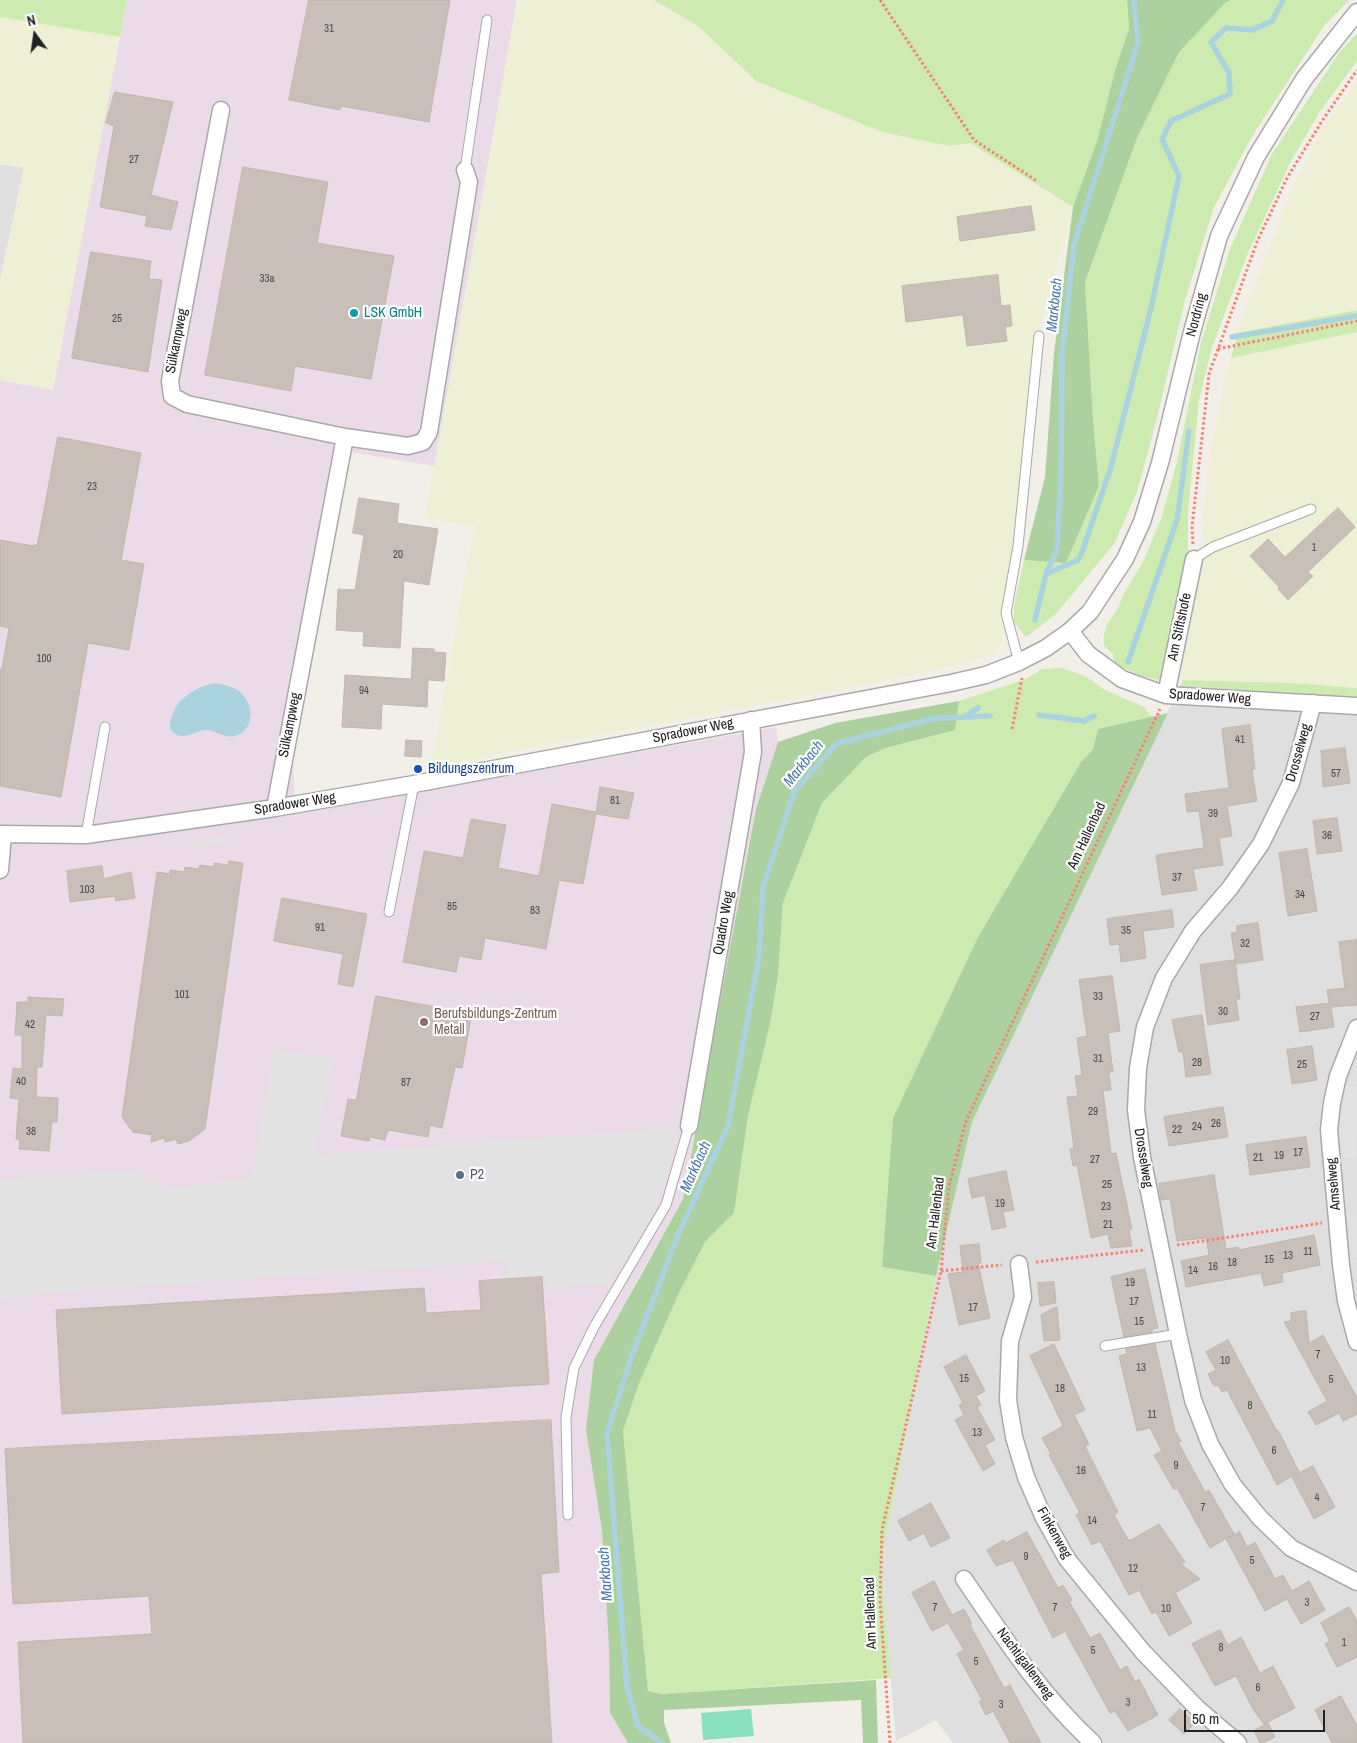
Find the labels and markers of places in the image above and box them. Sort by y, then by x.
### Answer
place label: LSK GmbH [364,305,422,321]
marker: LSK GmbH [348,307,360,319]
place label: Bildungszentrum [428,761,514,777]
marker: Bildungszentrum [412,763,424,775]
place label: Berufsbildungs-Zentrum Metall [434,1006,557,1038]
marker: Berufsbildungs-Zentrum Metall [418,1016,430,1028]
place label: P2 [470,1167,484,1183]
marker: P2 [454,1169,466,1181]

